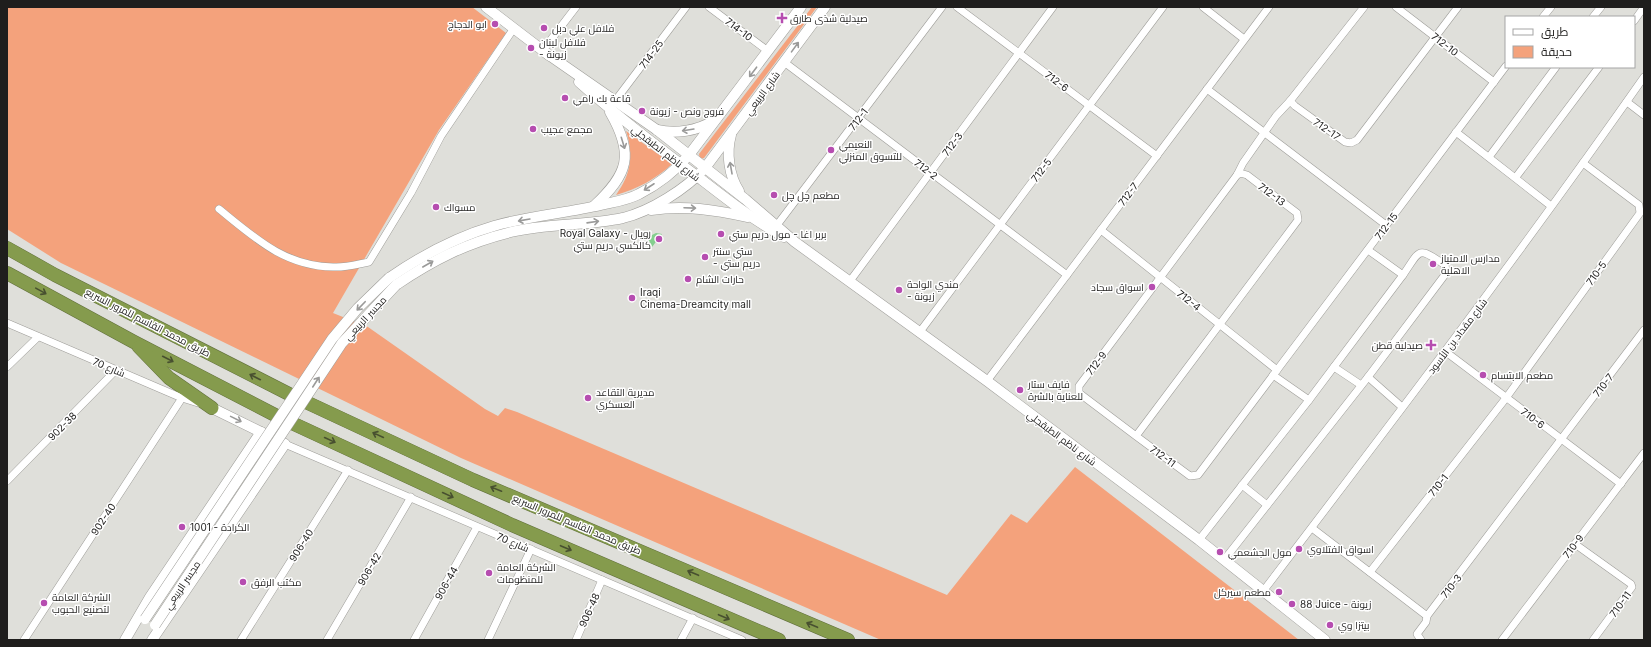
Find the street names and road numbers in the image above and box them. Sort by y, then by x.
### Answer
street label: 714-10 [723,15,755,43]
street label: 712-10 [1429,30,1461,58]
street label: 714-25 [636,37,666,71]
street label: 712-6 [1043,68,1071,94]
street label: شارع الربيعي [742,69,784,119]
street label: 712-1 [846,106,870,132]
street label: 712-17 [1311,115,1343,143]
street label: شارع ناظم الطبقجلي [628,123,703,185]
street label: 712-3 [939,130,965,158]
street label: 712-2 [912,156,940,182]
street label: 712-5 [1028,156,1054,184]
street label: 712-7 [1115,180,1141,208]
street label: 712-13 [1256,180,1288,208]
street label: 712-15 [1372,210,1400,242]
street label: 710-5 [1583,259,1609,287]
street label: طريق محمد القاسم للمرور السريع [83,285,212,361]
street label: 712-4 [1175,287,1203,313]
street label: مجسر الربيعي [342,293,390,344]
street label: شارع مقداد بن الأسود [1425,296,1490,377]
street label: 712-9 [1083,349,1109,377]
street label: شارع 70 [91,355,127,380]
street label: 710-7 [1590,371,1616,399]
street label: 710-6 [1519,405,1547,431]
street label: شارع ناظم الطبقجلي [1024,408,1099,470]
street label: 902-38 [45,409,79,443]
street label: 712-11 [1148,443,1178,469]
street label: 710-1 [1426,472,1450,498]
street label: طريق محمد القاسم للمرور السريع [510,491,643,558]
street label: 902-40 [88,501,118,537]
street label: 906-40 [286,527,316,563]
street label: شارع 70 [495,530,531,555]
street label: 710-9 [1560,532,1586,560]
street label: 906-42 [355,550,383,588]
street label: مجسر الربيعي [161,558,204,613]
street label: 906-44 [432,564,460,602]
street label: 710-3 [1438,572,1464,600]
street label: 710-11 [1607,589,1633,619]
street label: 906-48 [576,591,602,629]

